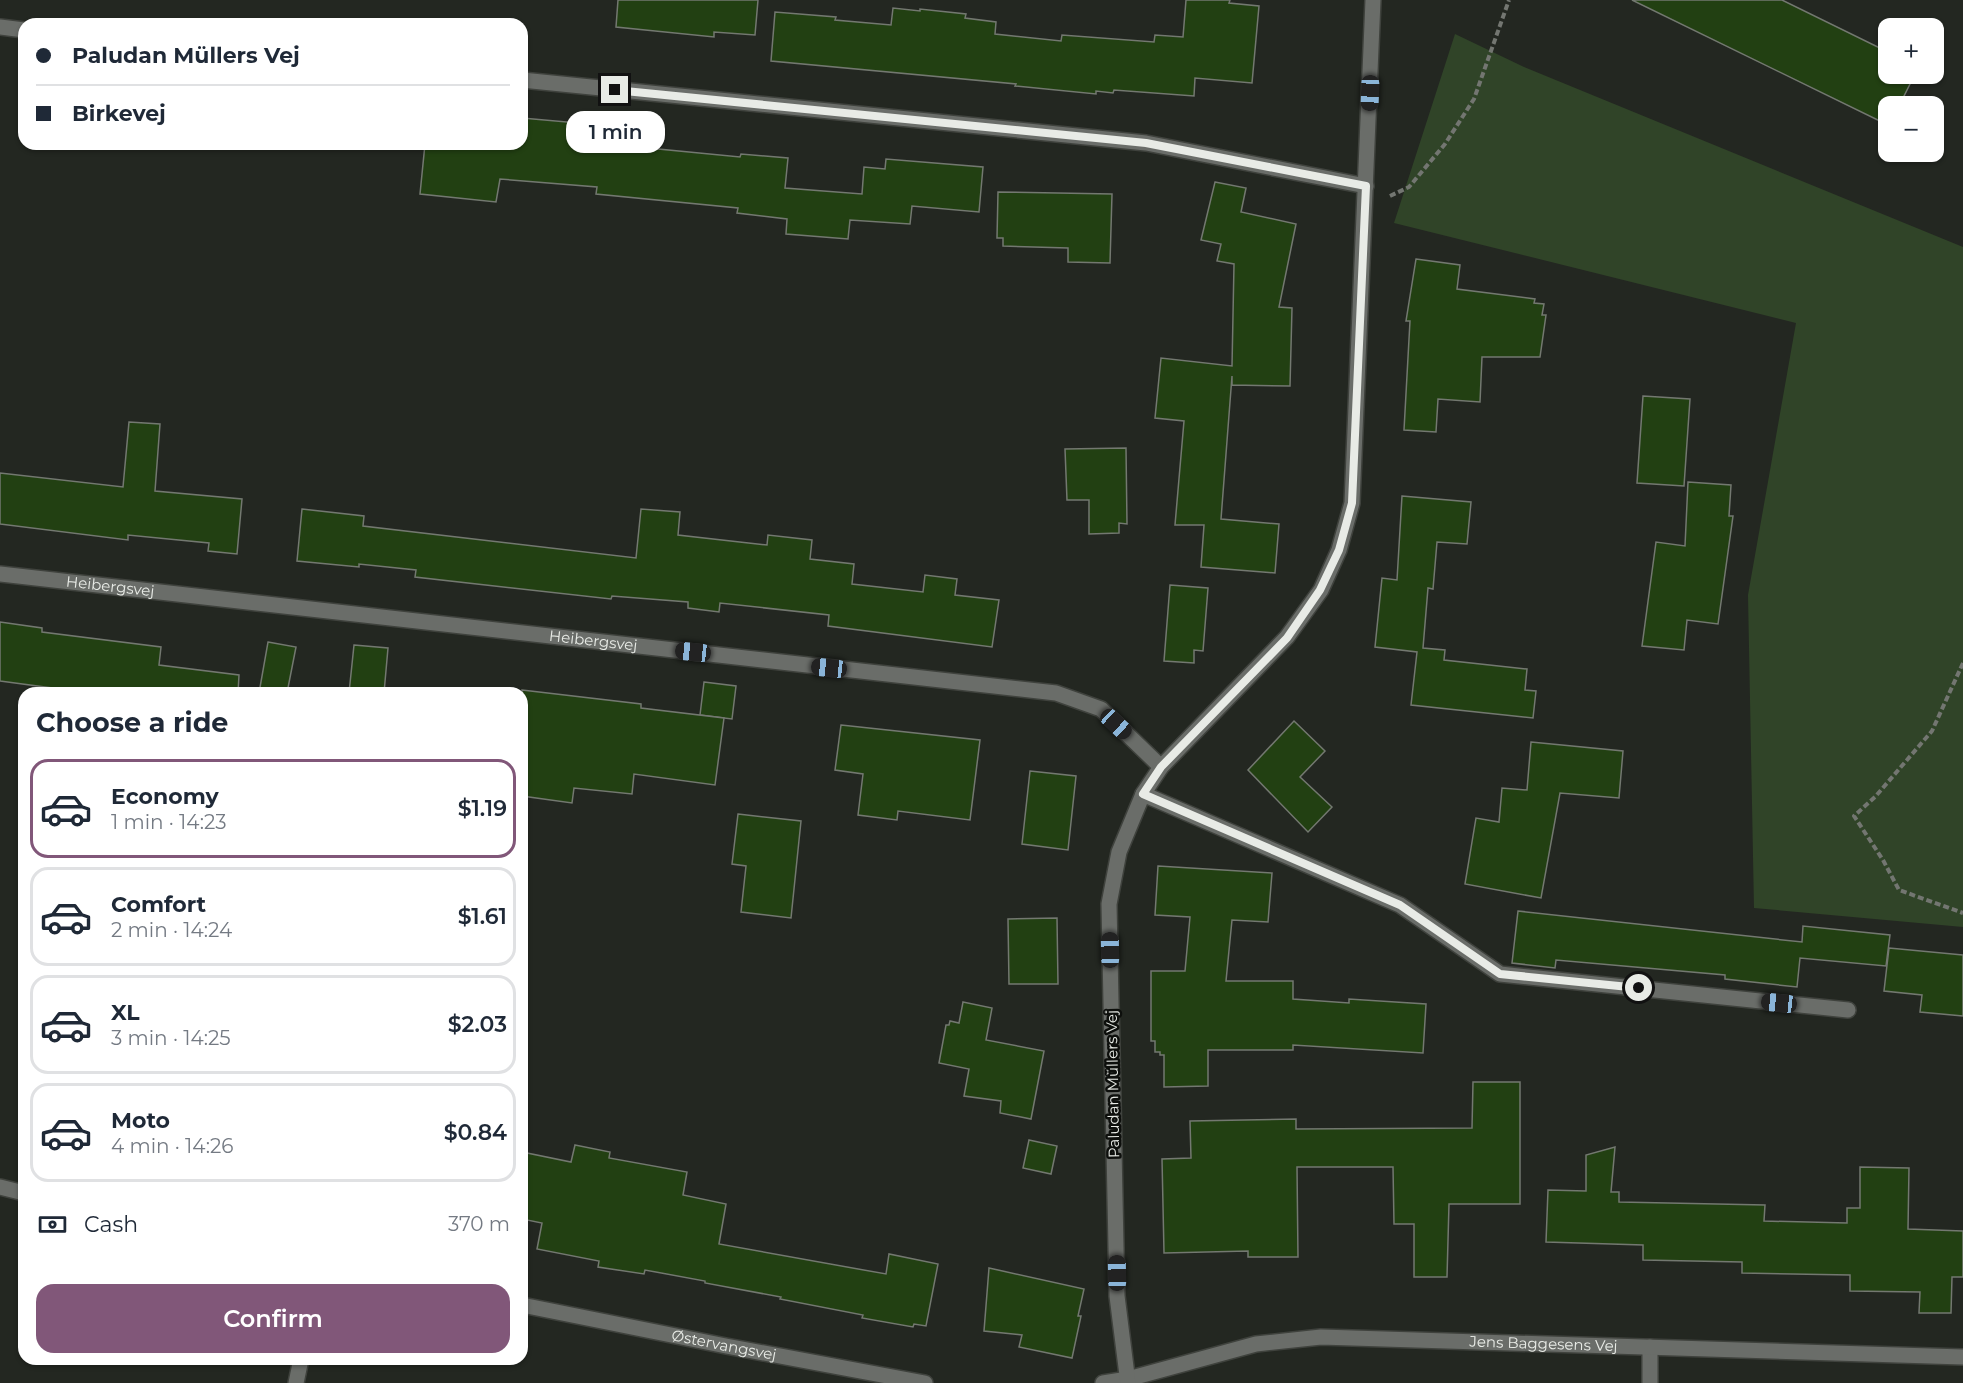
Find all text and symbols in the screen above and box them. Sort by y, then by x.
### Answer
map controls [1878,18,1944,162]
button: + [1878,18,1944,84]
text: Paludan Müllers Vej [72,42,300,69]
car [1360,75,1380,111]
route end [601,76,628,103]
button: − [1878,96,1944,162]
text: Birkevej [72,100,166,127]
callout: 1 min [566,111,664,153]
text: 1 min [589,120,642,144]
street label: Heibergsvej [65,572,156,600]
street label: Heibergsvej [548,626,638,655]
car [674,641,712,663]
car [810,657,848,679]
car [1097,705,1135,743]
text: Choose a ride [36,706,228,739]
icon: car [39,782,93,836]
text: Economy [111,783,219,810]
text: $1.19 [458,795,507,822]
text: 1 min · 14:23 [111,810,227,834]
icon: car [39,890,93,944]
text: Comfort [111,891,206,918]
text: $1.61 [458,903,507,930]
text: 2 min · 14:24 [111,918,232,942]
car [1101,932,1119,968]
route start [1625,974,1652,1001]
car [1760,992,1798,1014]
icon: car [39,998,93,1052]
text: XL [111,999,140,1026]
street label: Paludan Müllers Vej [1102,1010,1123,1158]
text: $2.03 [448,1011,507,1038]
text: 3 min · 14:25 [111,1026,231,1050]
icon: car [39,1106,93,1160]
text: Moto [111,1107,170,1134]
text: $0.84 [444,1119,507,1146]
text: 4 min · 14:26 [111,1134,233,1158]
icon: cash [36,1208,69,1241]
text: Cash [84,1211,138,1238]
text: 370 m [448,1212,510,1236]
car [1108,1255,1126,1291]
button: Confirm [36,1284,510,1353]
street label: Østervangsvej [670,1325,778,1364]
street label: Jens Baggesens Vej [1468,1332,1618,1355]

